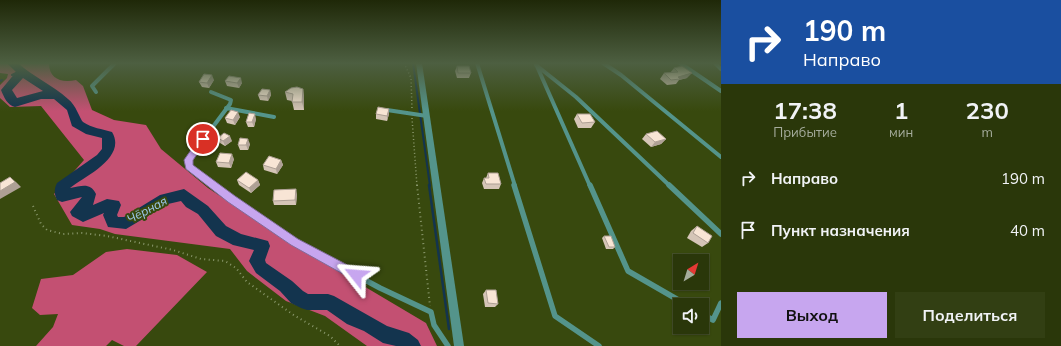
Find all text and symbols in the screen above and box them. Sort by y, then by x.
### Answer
text: 190 m [803,13,886,48]
icon: right [737,16,789,68]
text: Направо [803,48,881,71]
text: 17:38 [773,95,837,125]
text: 1 [894,95,908,125]
text: 230 [966,95,1009,125]
pin [186,122,220,156]
text: Прибытие [773,124,837,140]
text: мин [889,124,913,140]
text: m [981,124,993,140]
icon: arrive [192,128,214,150]
icon: right [737,167,759,189]
text: Направо [771,169,838,188]
text: 190 m [1001,169,1045,188]
water label: Чёрная [124,193,170,226]
icon: arrive [737,219,759,241]
text: Пункт назначения [771,221,910,240]
text: 40 m [1010,221,1045,240]
position arrow [335,254,377,296]
north arrow [673,254,709,290]
map controls [673,254,709,334]
button: Выход [737,292,887,338]
button: Поделиться [895,292,1045,338]
button: sound [673,298,709,334]

